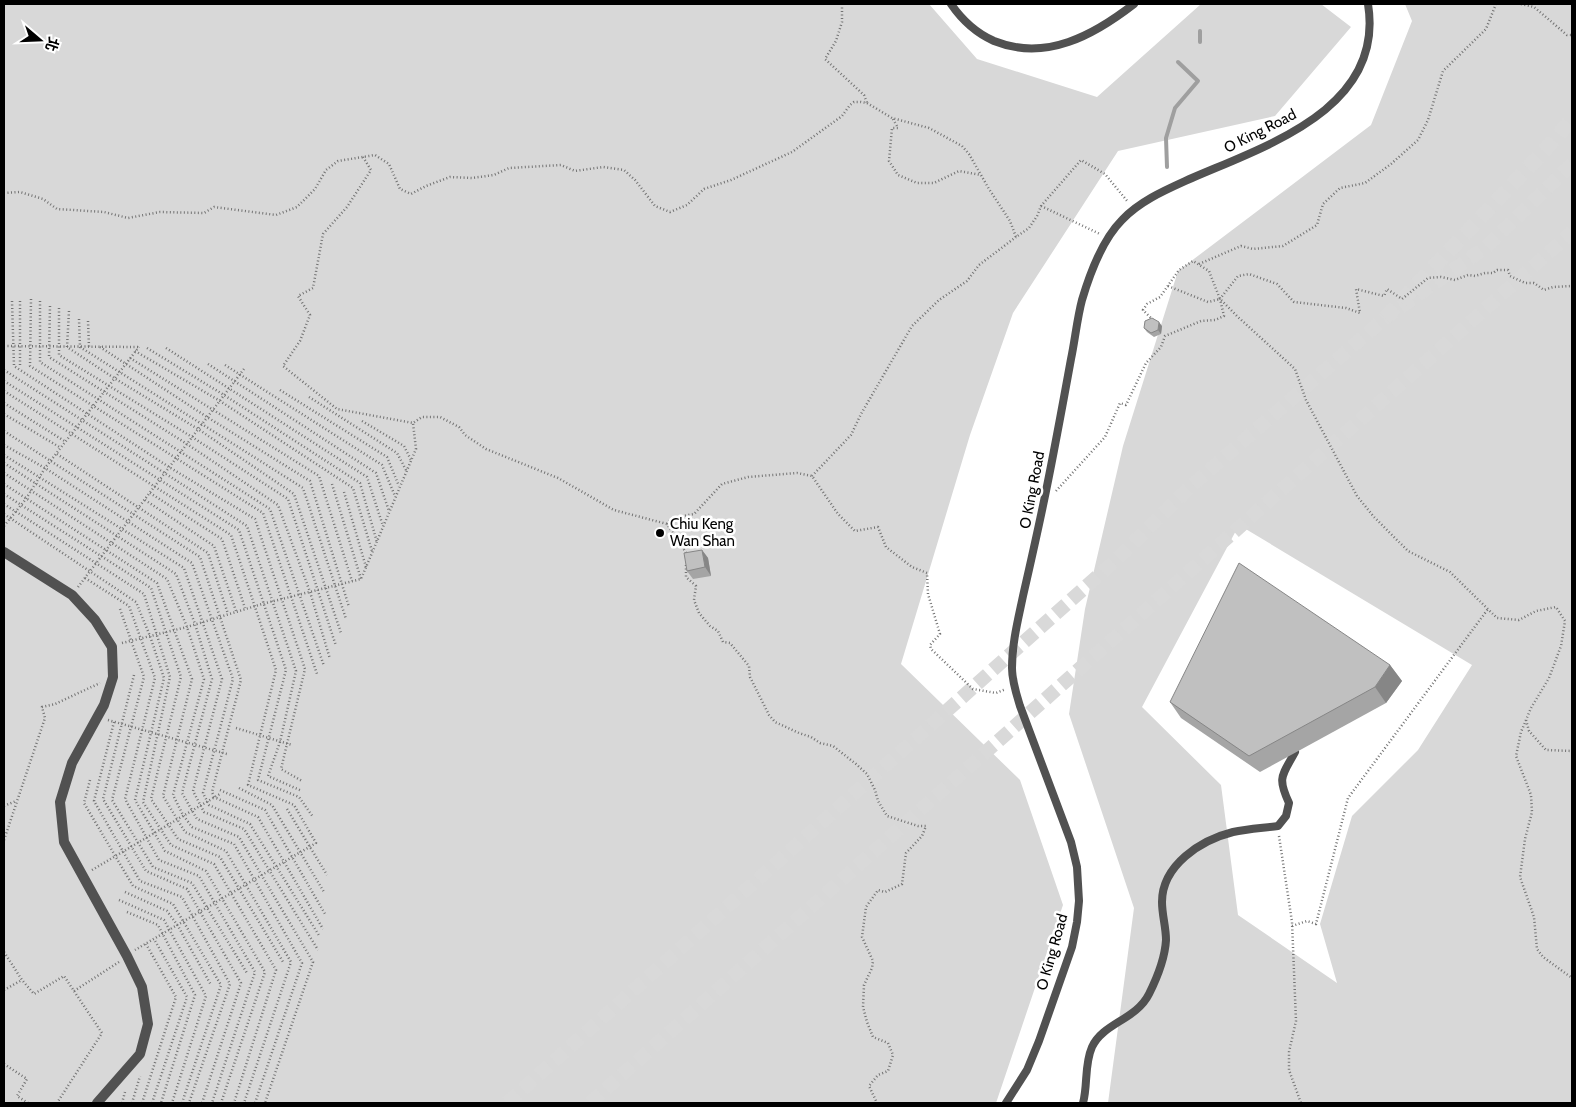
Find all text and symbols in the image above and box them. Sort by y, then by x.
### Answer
north arrow [15,15,65,65]
text: 北 [42,35,63,54]
street label: O King Road [1221,105,1299,157]
street label: O King Road [1016,450,1048,530]
place label: Chiu Keng Wan Shan [670,515,735,550]
marker: Chiu Keng Wan Shan [654,527,666,539]
street label: O King Road [1032,912,1072,992]

